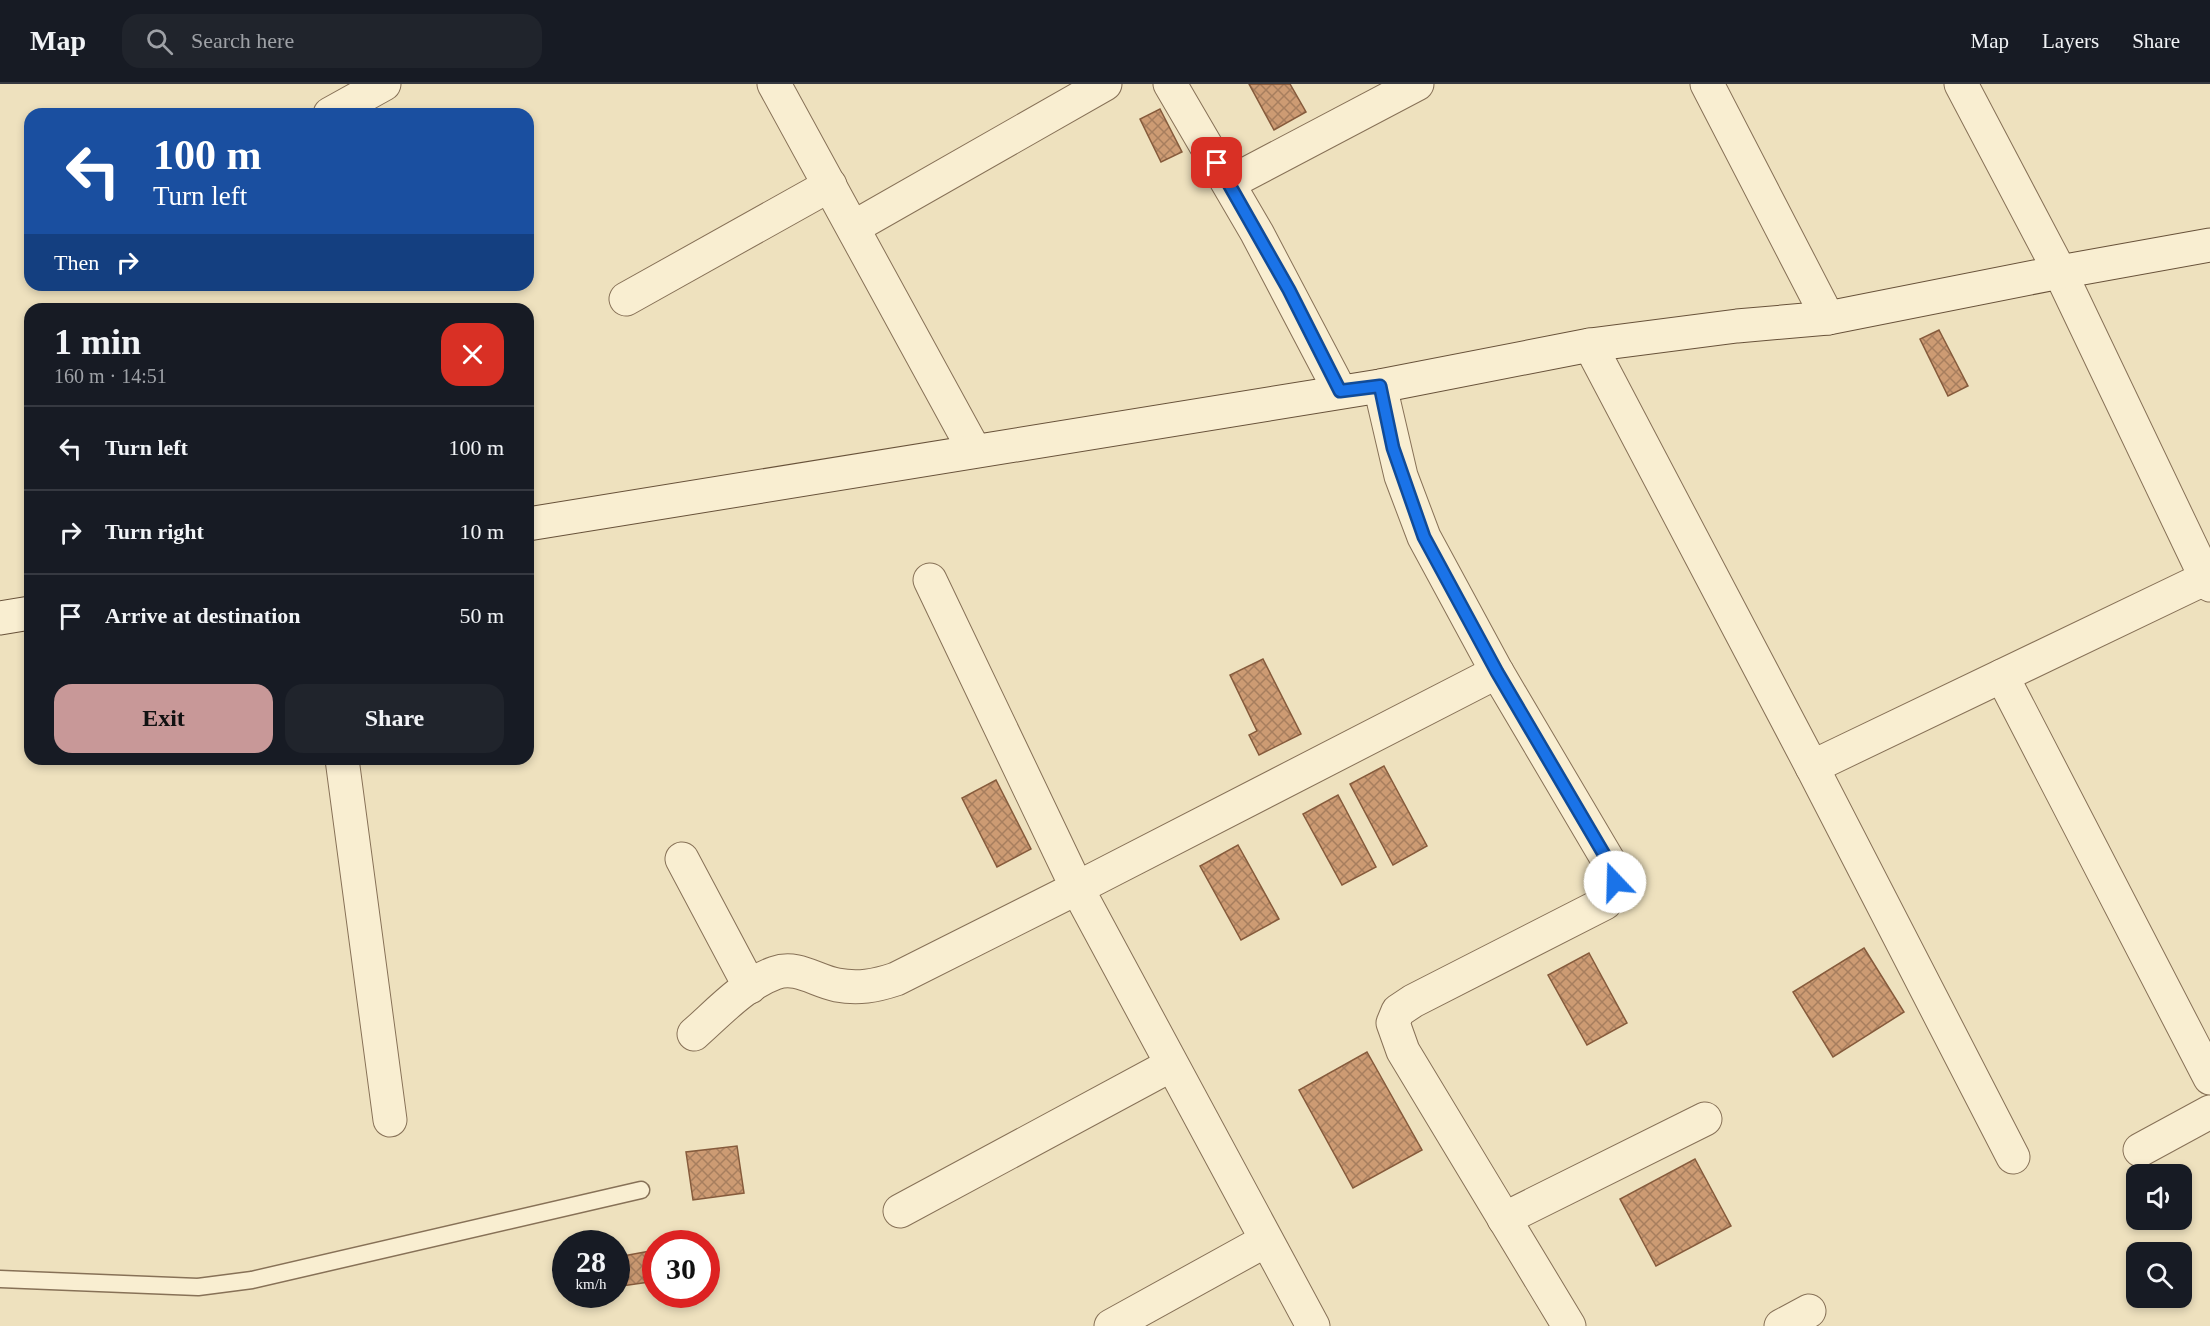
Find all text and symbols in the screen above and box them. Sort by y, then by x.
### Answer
search box [122,14,542,68]
text: Map [30,25,86,56]
icon: search [143,25,176,58]
text: Search here [191,28,294,53]
text: Map [1971,29,2009,53]
text: Layers [2042,29,2099,53]
text: Share [2132,29,2180,53]
icon: left [54,132,132,210]
text: 100 m [153,132,262,178]
pin [1191,137,1242,188]
icon: arrive [1200,146,1233,179]
text: Turn left [153,181,247,211]
icon: right [111,246,144,279]
text: Then [54,250,99,275]
text: 1 min [54,322,141,362]
button: close [441,323,504,386]
text: 160 m · 14:51 [54,365,167,387]
icon: left [54,432,87,465]
text: Turn left [105,435,188,460]
text: 100 m [448,435,504,460]
icon: right [54,516,87,549]
text: Turn right [105,519,204,544]
text: 10 m [459,519,504,544]
icon: arrive [54,600,87,633]
text: Arrive at destination [105,603,301,628]
text: 50 m [459,603,504,628]
button: Exit [54,684,273,753]
button: Share [285,684,504,753]
position arrow [1583,850,1647,914]
map controls [2126,1164,2192,1308]
button: sound [2126,1164,2192,1230]
speed limit sign: 30 [642,1230,720,1308]
button: search [2126,1242,2192,1308]
text: 28 [576,1245,606,1278]
text: km/h [576,1276,606,1292]

